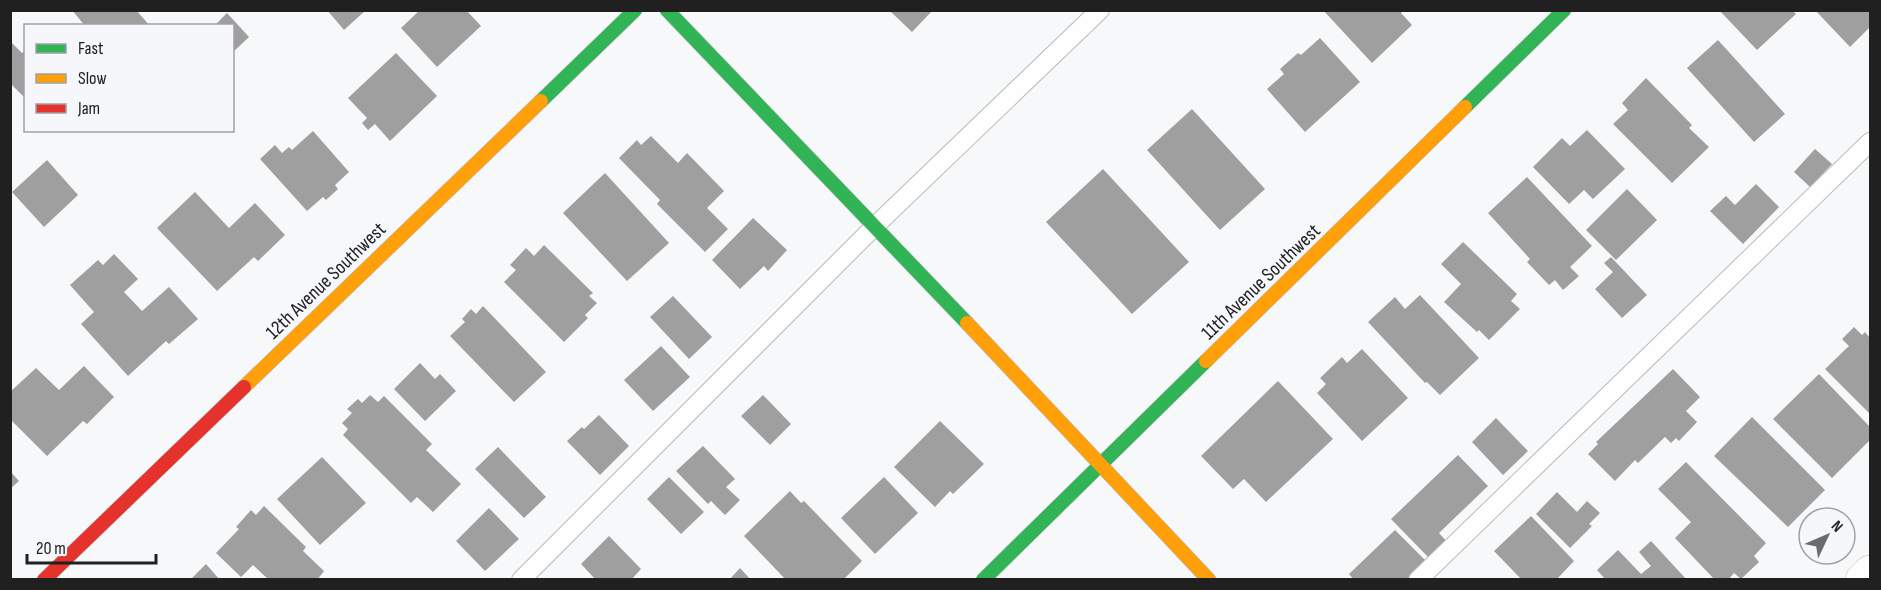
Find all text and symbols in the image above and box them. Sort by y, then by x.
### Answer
legend [24,24,234,132]
text: Fast [78,38,104,59]
text: Slow [78,68,107,89]
text: Jam [77,98,100,119]
street label: 12th Avenue Southwest [261,218,391,344]
street label: 11th Avenue Southwest [1197,219,1325,345]
north arrow [1797,506,1857,566]
text: N [1827,517,1847,536]
scale bar [27,527,156,565]
text: 20 m [36,538,66,559]

